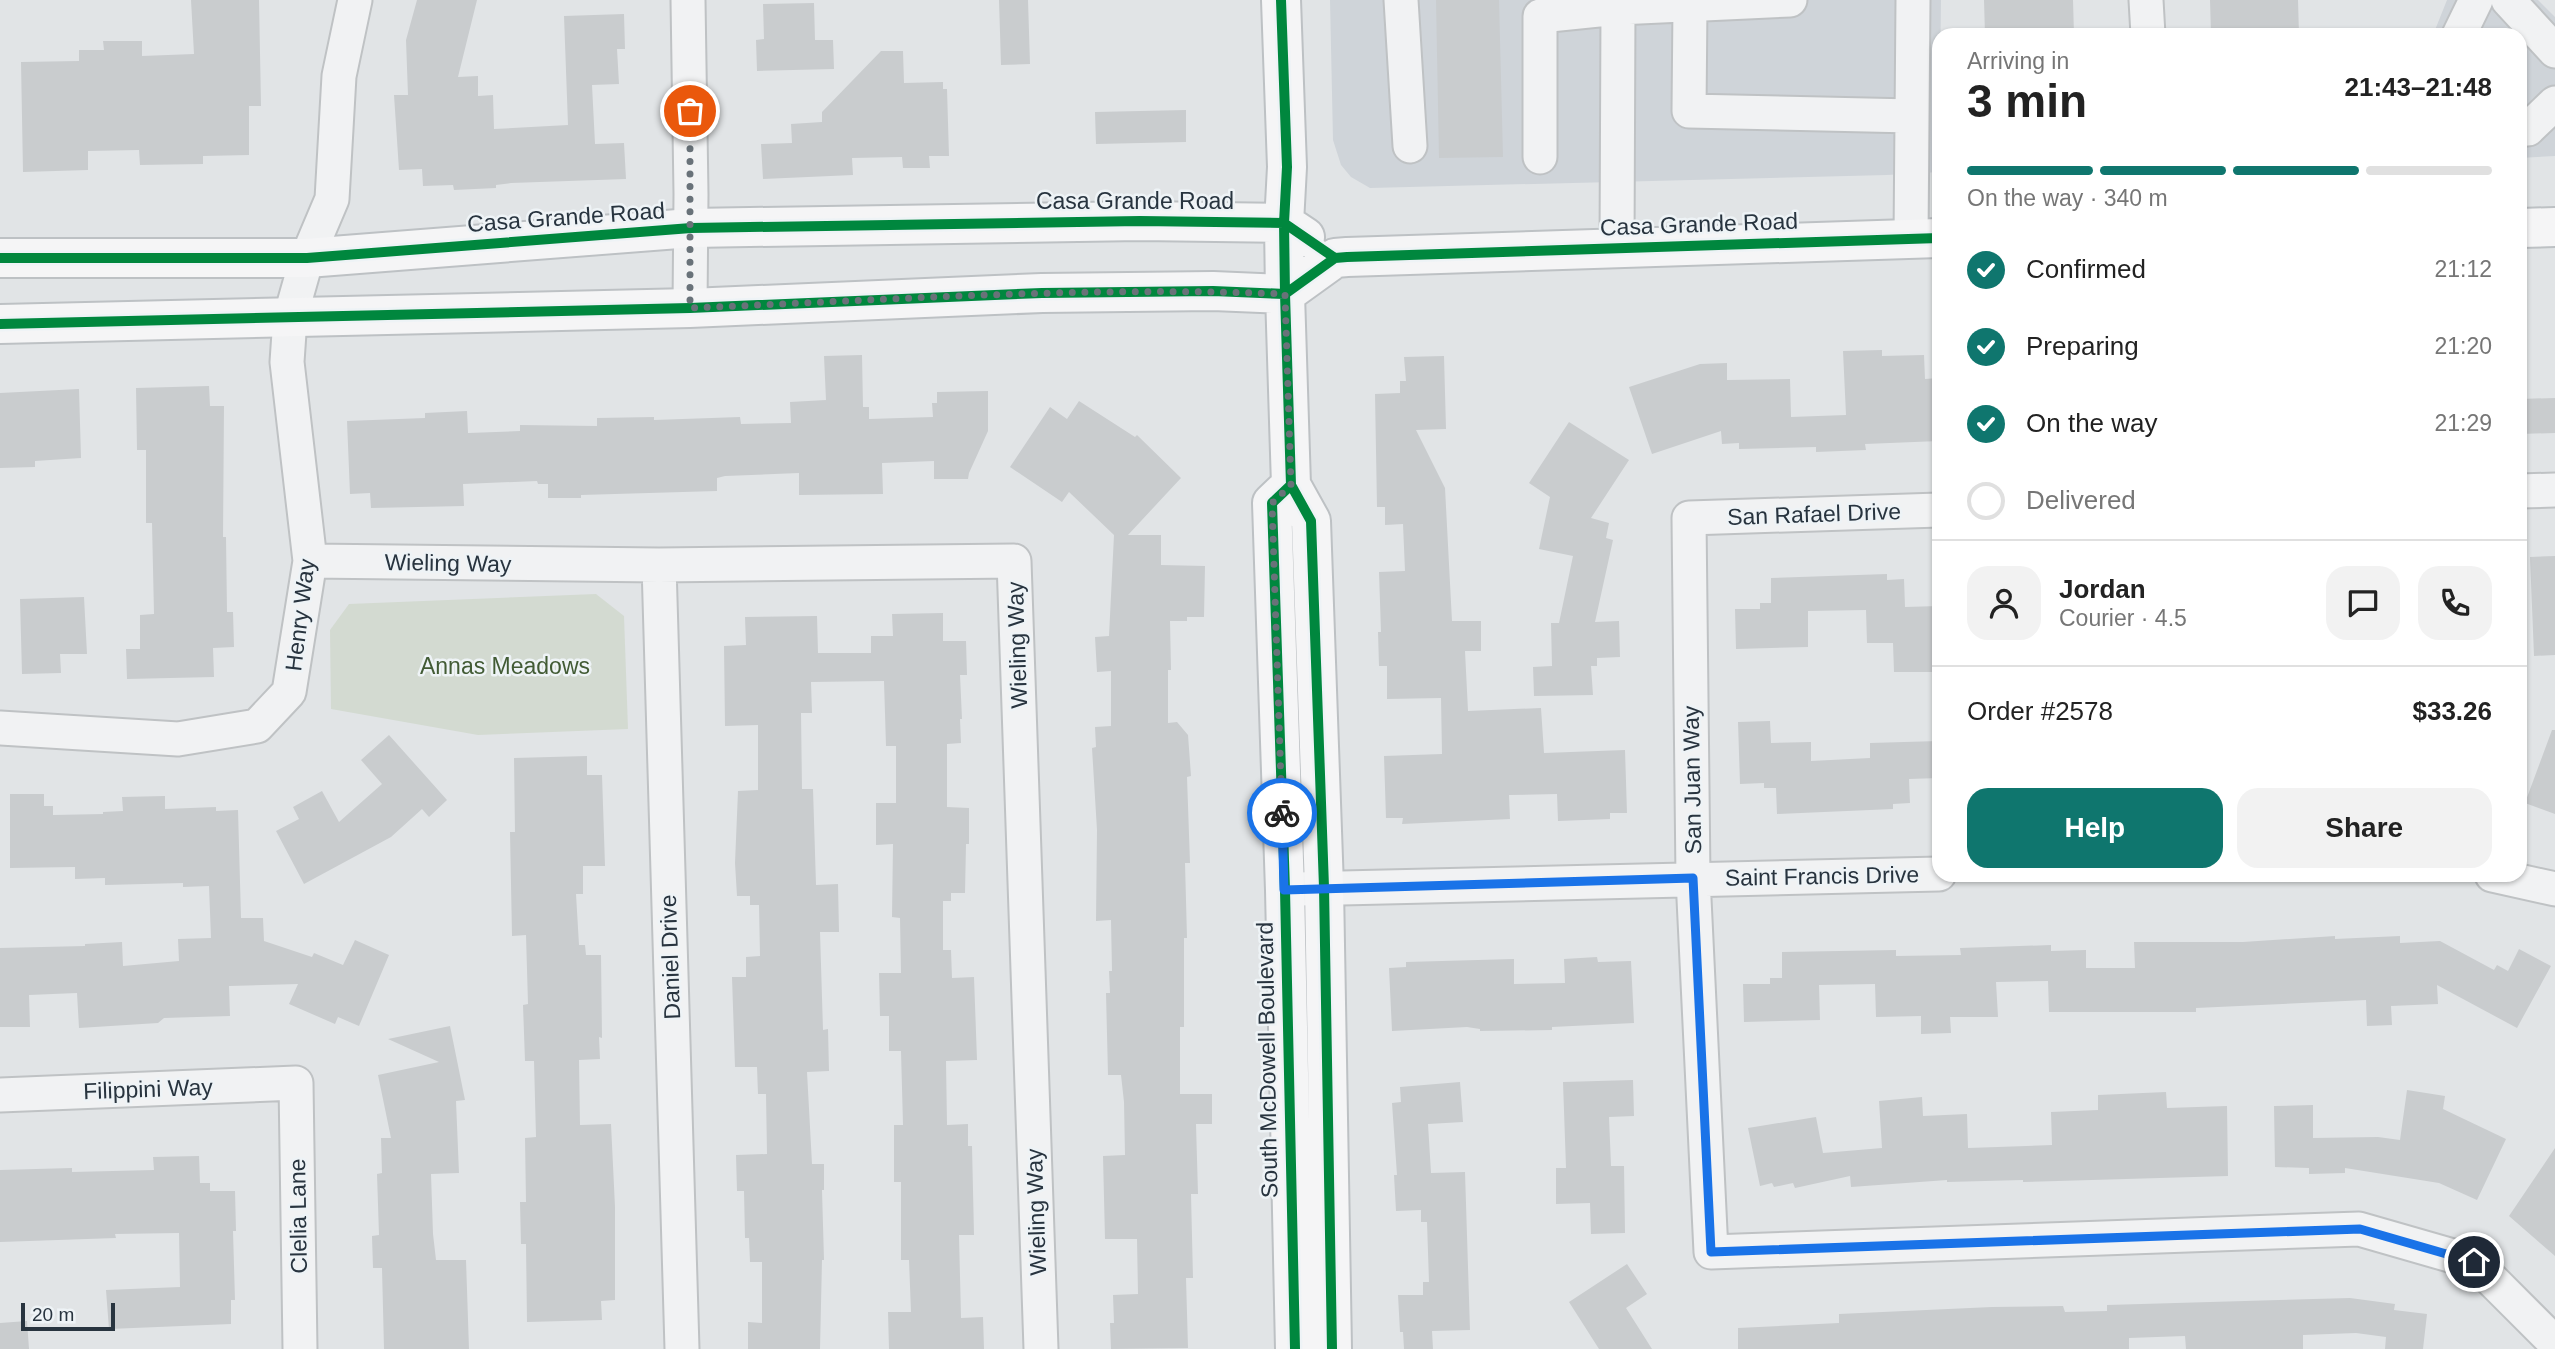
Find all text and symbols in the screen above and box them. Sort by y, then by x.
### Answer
text: Arriving in [1967,48,2069,74]
text: 21:43–21:48 [2345,72,2492,102]
text: 3 min [1967,75,2087,127]
pin [660,81,720,141]
icon: bag [671,92,709,130]
text: On the way · 340 m [1967,185,2168,211]
street label: Casa Grande Road [1036,188,1234,214]
street label: Casa Grande Road [466,197,666,237]
street label: Casa Grande Road [1600,208,1798,240]
icon: check [1967,251,2005,289]
text: Confirmed [2026,254,2146,284]
text: 21:12 [2434,256,2492,282]
icon: check [1967,328,2005,366]
text: Preparing [2026,331,2139,361]
text: 21:20 [2434,333,2492,359]
icon: check [1967,405,2005,443]
text: On the way [2026,408,2158,438]
text: 21:29 [2434,410,2492,436]
text: Delivered [2026,485,2136,515]
street label: San Rafael Drive [1727,498,1901,530]
street label: Wieling Way [384,549,512,577]
street label: Henry Way [280,557,320,673]
button: person [1967,566,2041,640]
button: chat [2326,566,2400,640]
button: phone [2418,566,2492,640]
text: Jordan [2059,574,2146,604]
street label: Wieling Way [1002,581,1032,709]
text: Courier · 4.5 [2059,605,2187,631]
park label: Annas Meadows [420,653,590,679]
text: Order #2578 [1967,696,2113,726]
text: $33.26 [2412,696,2492,726]
street label: San Juan Way [1678,705,1706,855]
courier [1247,778,1317,848]
button: Help [1967,788,2223,868]
button: Share [2237,788,2492,868]
icon: bike [1263,794,1301,832]
street label: Saint Francis Drive [1725,861,1919,891]
street label: Daniel Drive [655,894,685,1020]
street label: South McDowell Boulevard [1252,922,1282,1198]
street label: Filippini Way [83,1074,214,1104]
street label: Wieling Way [1021,1148,1051,1276]
street label: Clelia Lane [284,1158,312,1274]
pin [2444,1232,2504,1292]
icon: home [2455,1243,2493,1281]
scale bar [21,1300,116,1332]
text: 20 m [32,1304,74,1325]

